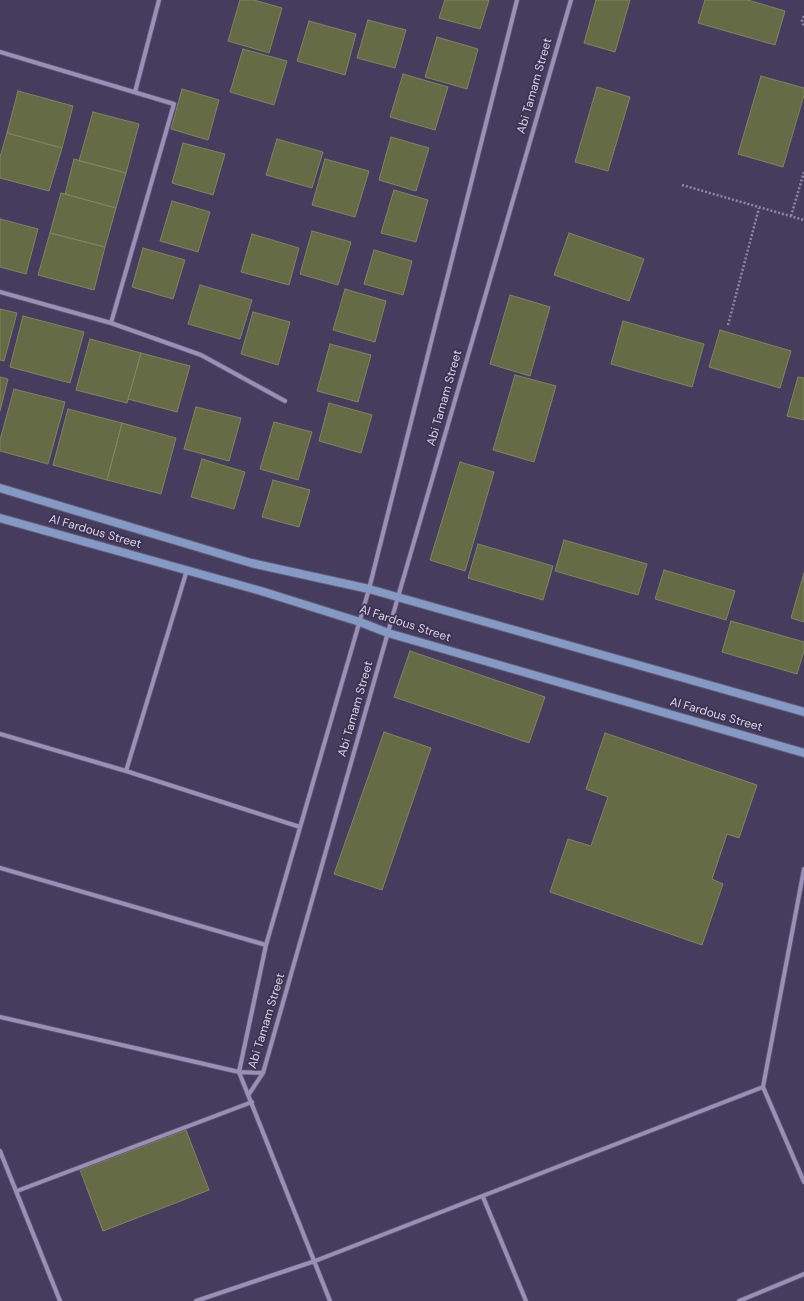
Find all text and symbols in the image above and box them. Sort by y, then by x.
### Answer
street label: Abi Tamam Street [514,36,556,136]
street label: Abi Tamam Street [424,348,466,448]
street label: Al Fardous Street [47,512,143,552]
street label: Al Fardous Street [357,602,453,646]
street label: Abi Tamam Street [335,659,377,759]
street label: Al Fardous Street [668,695,764,735]
street label: Abi Tamam Street [246,972,288,1070]

